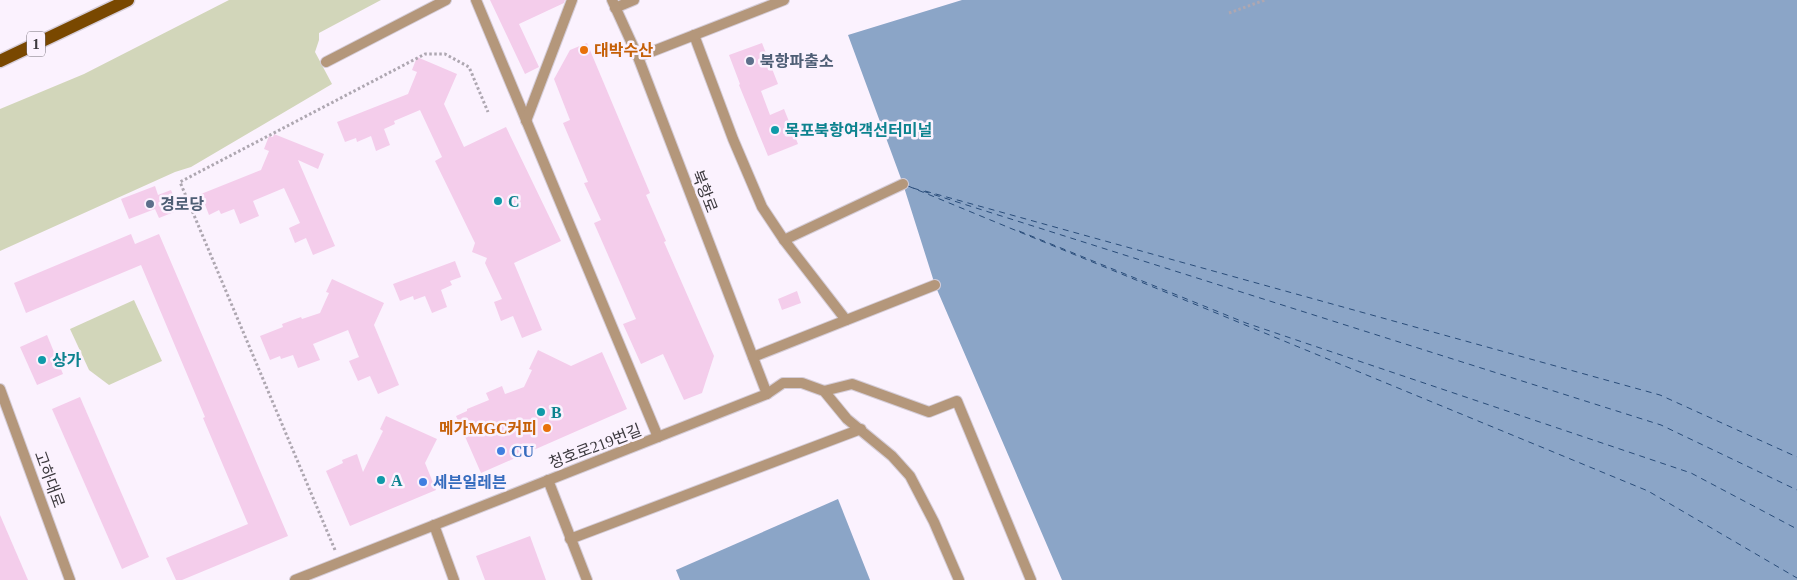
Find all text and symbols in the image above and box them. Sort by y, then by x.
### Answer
road number: 1 [27,32,45,56]
place label: 대박수산 [594,42,653,59]
marker: 대박수산 [578,44,590,56]
place label: 북항파출소 [760,52,834,70]
marker: 북항파출소 [744,55,756,67]
place label: 목포북항여객선터미널 [785,121,932,139]
marker: 목포북항여객선터미널 [769,124,781,136]
street label: 북항로 [689,168,720,215]
place label: C [508,193,520,210]
marker: C [492,195,504,207]
place label: 경로당 [160,196,204,213]
marker: 경로당 [144,198,156,210]
place label: 상가 [52,352,82,369]
marker: 상가 [36,354,48,366]
place label: B [551,404,562,421]
marker: B [535,406,547,418]
place label: 메가MGC커피 [439,420,537,437]
street label: 청호로219번길 [547,421,644,472]
marker: 메가MGC커피 [541,422,553,434]
place label: CU [511,443,535,460]
marker: CU [495,445,507,457]
street label: 고하대로 [31,449,68,510]
place label: A [391,472,403,489]
marker: A [375,474,387,486]
place label: 세븐일레븐 [433,474,507,491]
marker: 세븐일레븐 [417,476,429,488]

